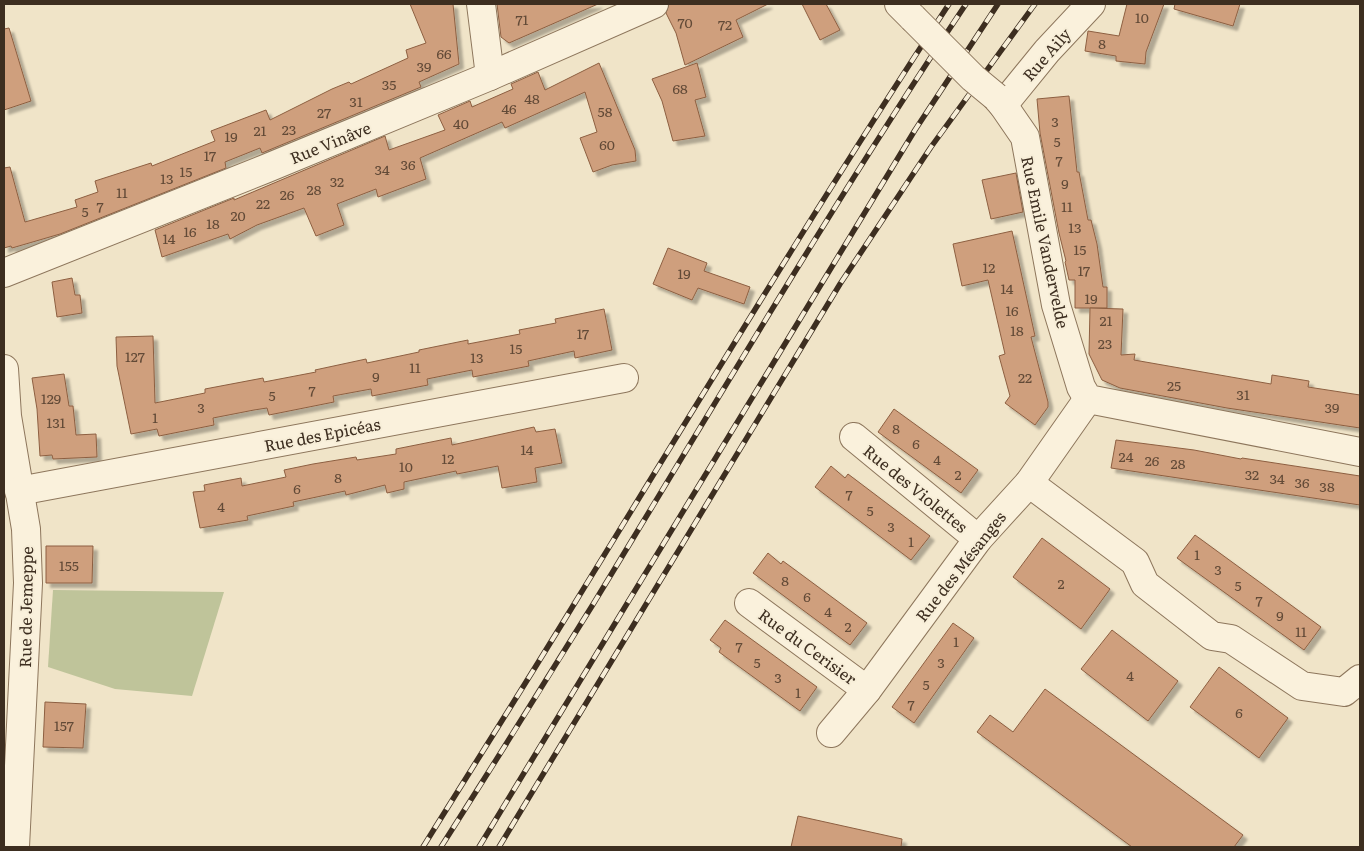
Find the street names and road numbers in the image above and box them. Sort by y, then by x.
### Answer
street label: Rue Aily [1016,22,1076,86]
street label: Rue Vinâve [286,115,374,169]
street label: Rue Emile Vandervelde [1016,154,1076,330]
street label: Rue des Epicéas [262,411,382,457]
street label: Rue des Violettes [859,438,973,538]
street label: Rue des Mésanges [909,506,1011,626]
street label: Rue de Jemeppe [12,546,38,668]
street label: Rue du Cerisier [754,602,862,690]

